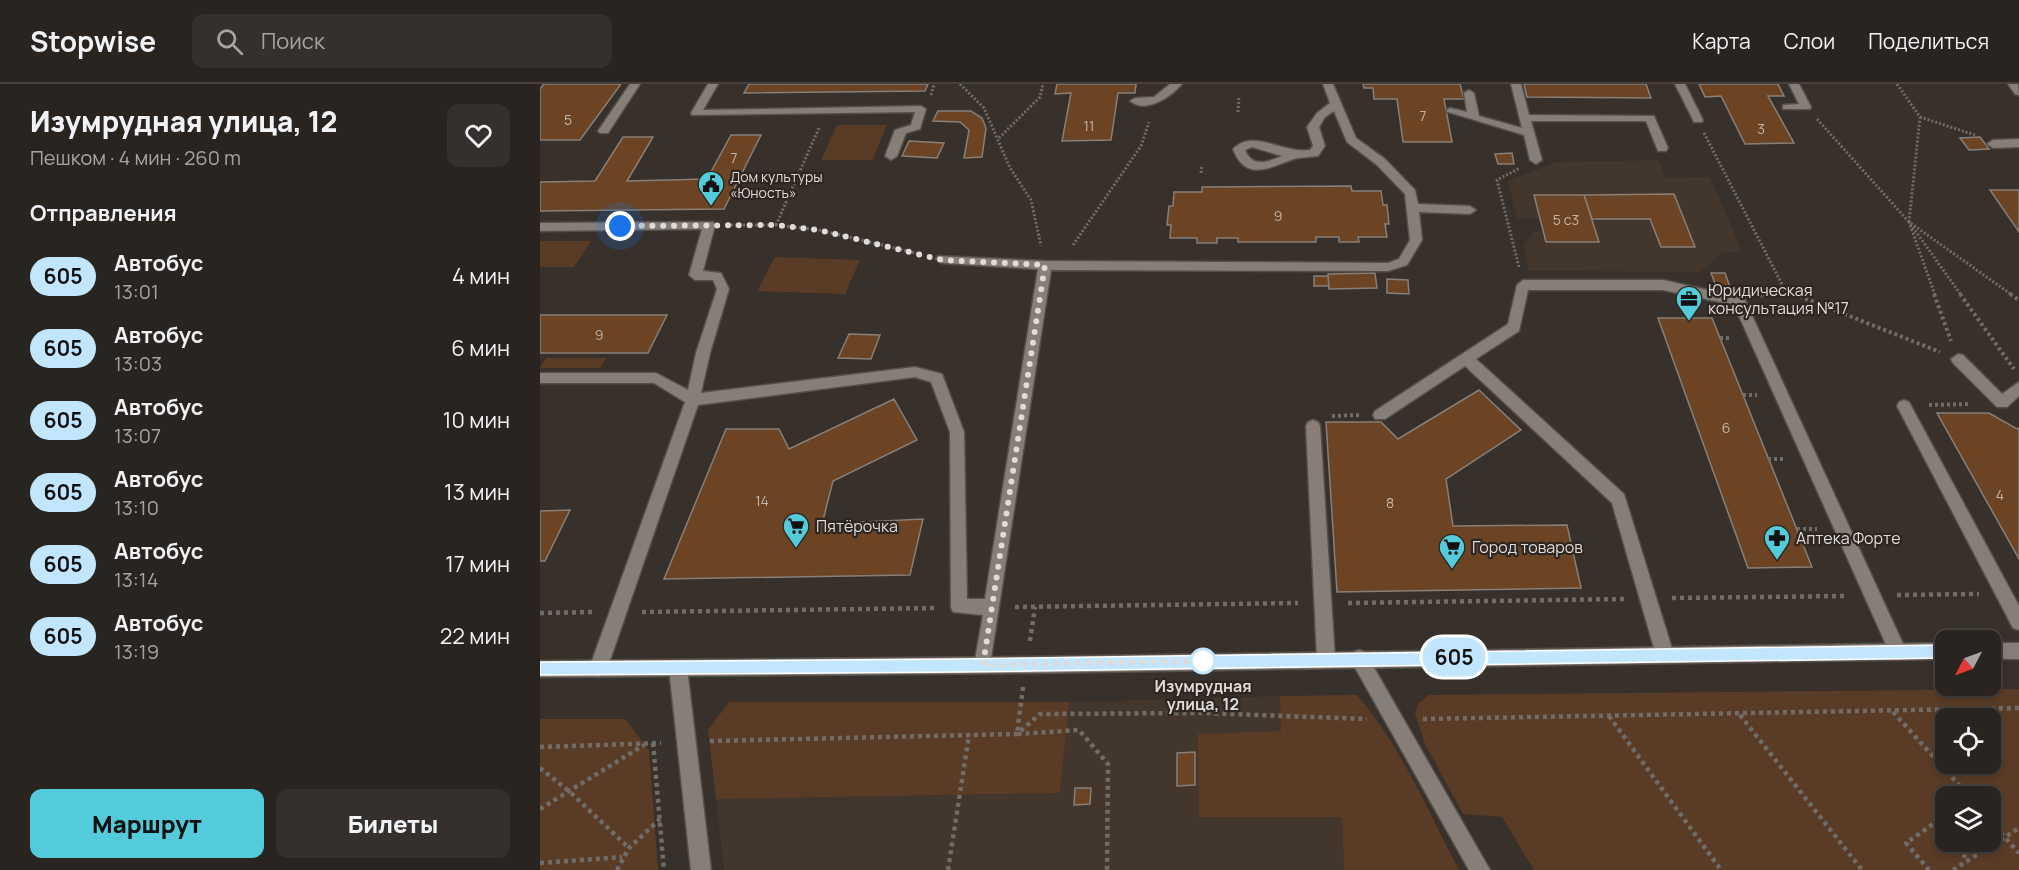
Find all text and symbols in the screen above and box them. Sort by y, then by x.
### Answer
search box [192,14,612,68]
text: Stopwise [30,22,156,60]
icon: search [213,25,246,58]
text: Поиск [261,26,325,56]
text: Карта [1692,27,1751,55]
text: Слои [1784,27,1835,55]
text: Поделиться [1868,27,1989,55]
text: Изумрудная улица, 12 [30,102,337,140]
button: heart [447,104,510,167]
house number: 7 [1419,106,1427,125]
house number: 5 [564,110,572,129]
house number: 11 [1084,116,1094,135]
house number: 3 [1757,119,1765,138]
text: Пешком · 4 мин · 260 m [30,144,241,171]
house number: 7 [730,148,738,167]
place label: Дом культуры «Юность» [730,167,823,202]
public building icon: Дом культуры «Юность» [696,169,726,207]
text: Отправления [30,198,177,228]
house number: 9 [1274,206,1282,225]
house number: 5 с3 [1553,210,1579,229]
your location [605,211,635,241]
text: Автобус [114,248,203,278]
text: 4 мин [452,261,510,291]
text: 605 [43,262,83,290]
text: 13:01 [114,278,159,305]
place label: Юридическая консультация №17 [1708,279,1849,319]
office icon: Юридическая консультация №17 [1674,284,1704,322]
text: Автобус [114,320,203,350]
house number: 9 [595,325,603,344]
text: 6 мин [451,333,510,363]
text: 605 [43,334,83,362]
text: 13:03 [114,350,162,377]
text: Автобус [114,392,203,422]
text: 10 мин [443,405,510,435]
text: 605 [43,406,83,434]
house number: 6 [1722,418,1730,437]
text: 13:07 [114,422,161,449]
text: Автобус [114,464,203,494]
text: 13 мин [444,477,510,507]
text: 605 [43,478,83,506]
house number: 4 [1996,485,2004,504]
house number: 14 [755,491,769,510]
house number: 8 [1386,493,1394,512]
text: 13:10 [114,494,159,521]
supermarket icon: Пятёрочка [781,511,811,549]
place label: Пятёрочка [816,515,898,537]
pharmacy icon: Аптека Форте [1762,523,1792,561]
place label: Аптека Форте [1796,527,1900,549]
supermarket icon: Город товаров [1437,532,1467,570]
text: Автобус [114,536,203,566]
place label: Город товаров [1472,536,1583,558]
text: 17 мин [445,549,510,579]
text: 605 [43,550,83,578]
text: 13:14 [114,566,158,593]
text: Автобус [114,608,203,638]
text: 22 мин [440,621,510,651]
text: 605 [43,622,83,650]
north arrow [1935,630,2001,696]
map controls [1935,630,2001,852]
text: 13:19 [114,638,159,665]
line badge: 605 [1420,638,1488,676]
text: 605 [1434,643,1474,671]
marker: Изумрудная улица, 12 [1190,648,1216,674]
place label: Изумрудная улица, 12 [1154,675,1252,715]
button: locate [1935,708,2001,774]
button: layers [1935,786,2001,852]
button: Маршрут [30,789,264,858]
button: Билеты [276,789,510,858]

